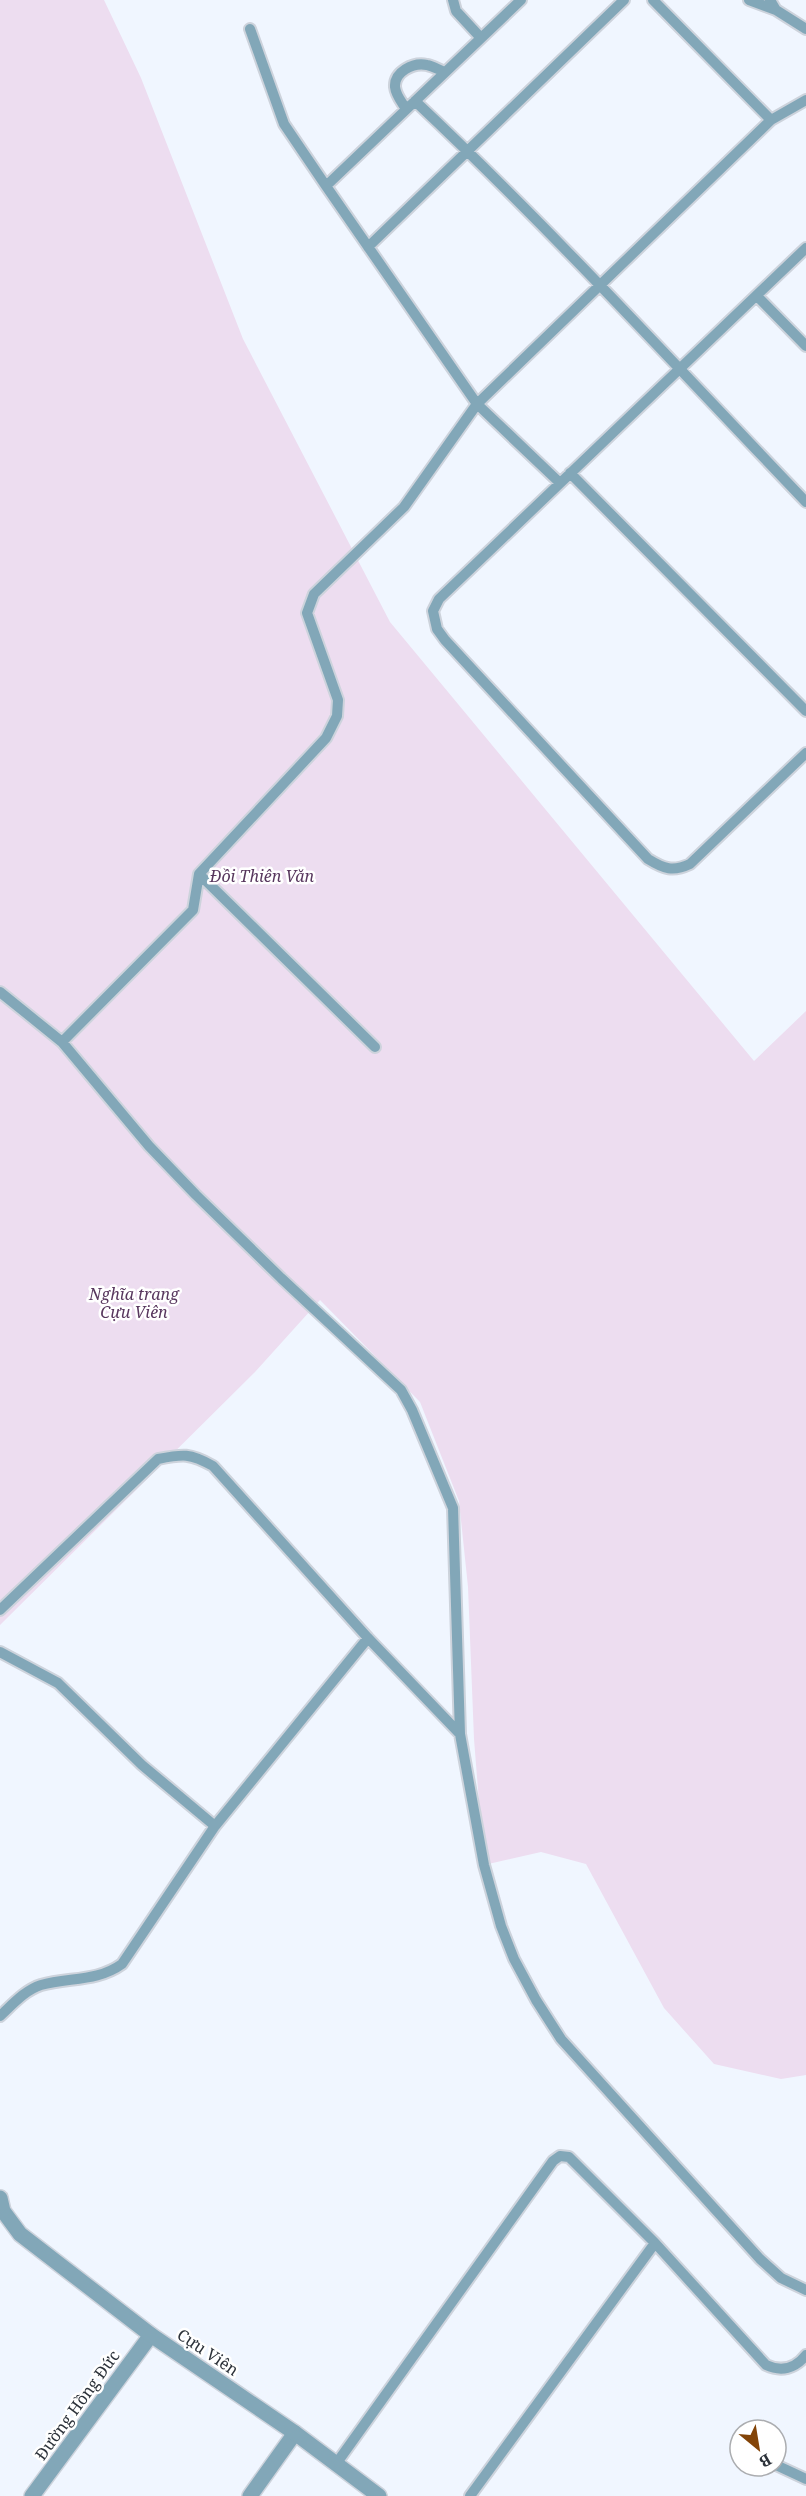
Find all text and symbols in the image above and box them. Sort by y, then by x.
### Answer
park label: Đồi Thiên Văn [209,865,315,887]
park label: Nghĩa trang Cựu Viên [88,1283,180,1323]
street label: Cựu Viên [173,2323,243,2381]
street label: Đường Hồng Đức [30,2345,124,2464]
north arrow [728,2418,788,2478]
text: B [755,2449,776,2473]

